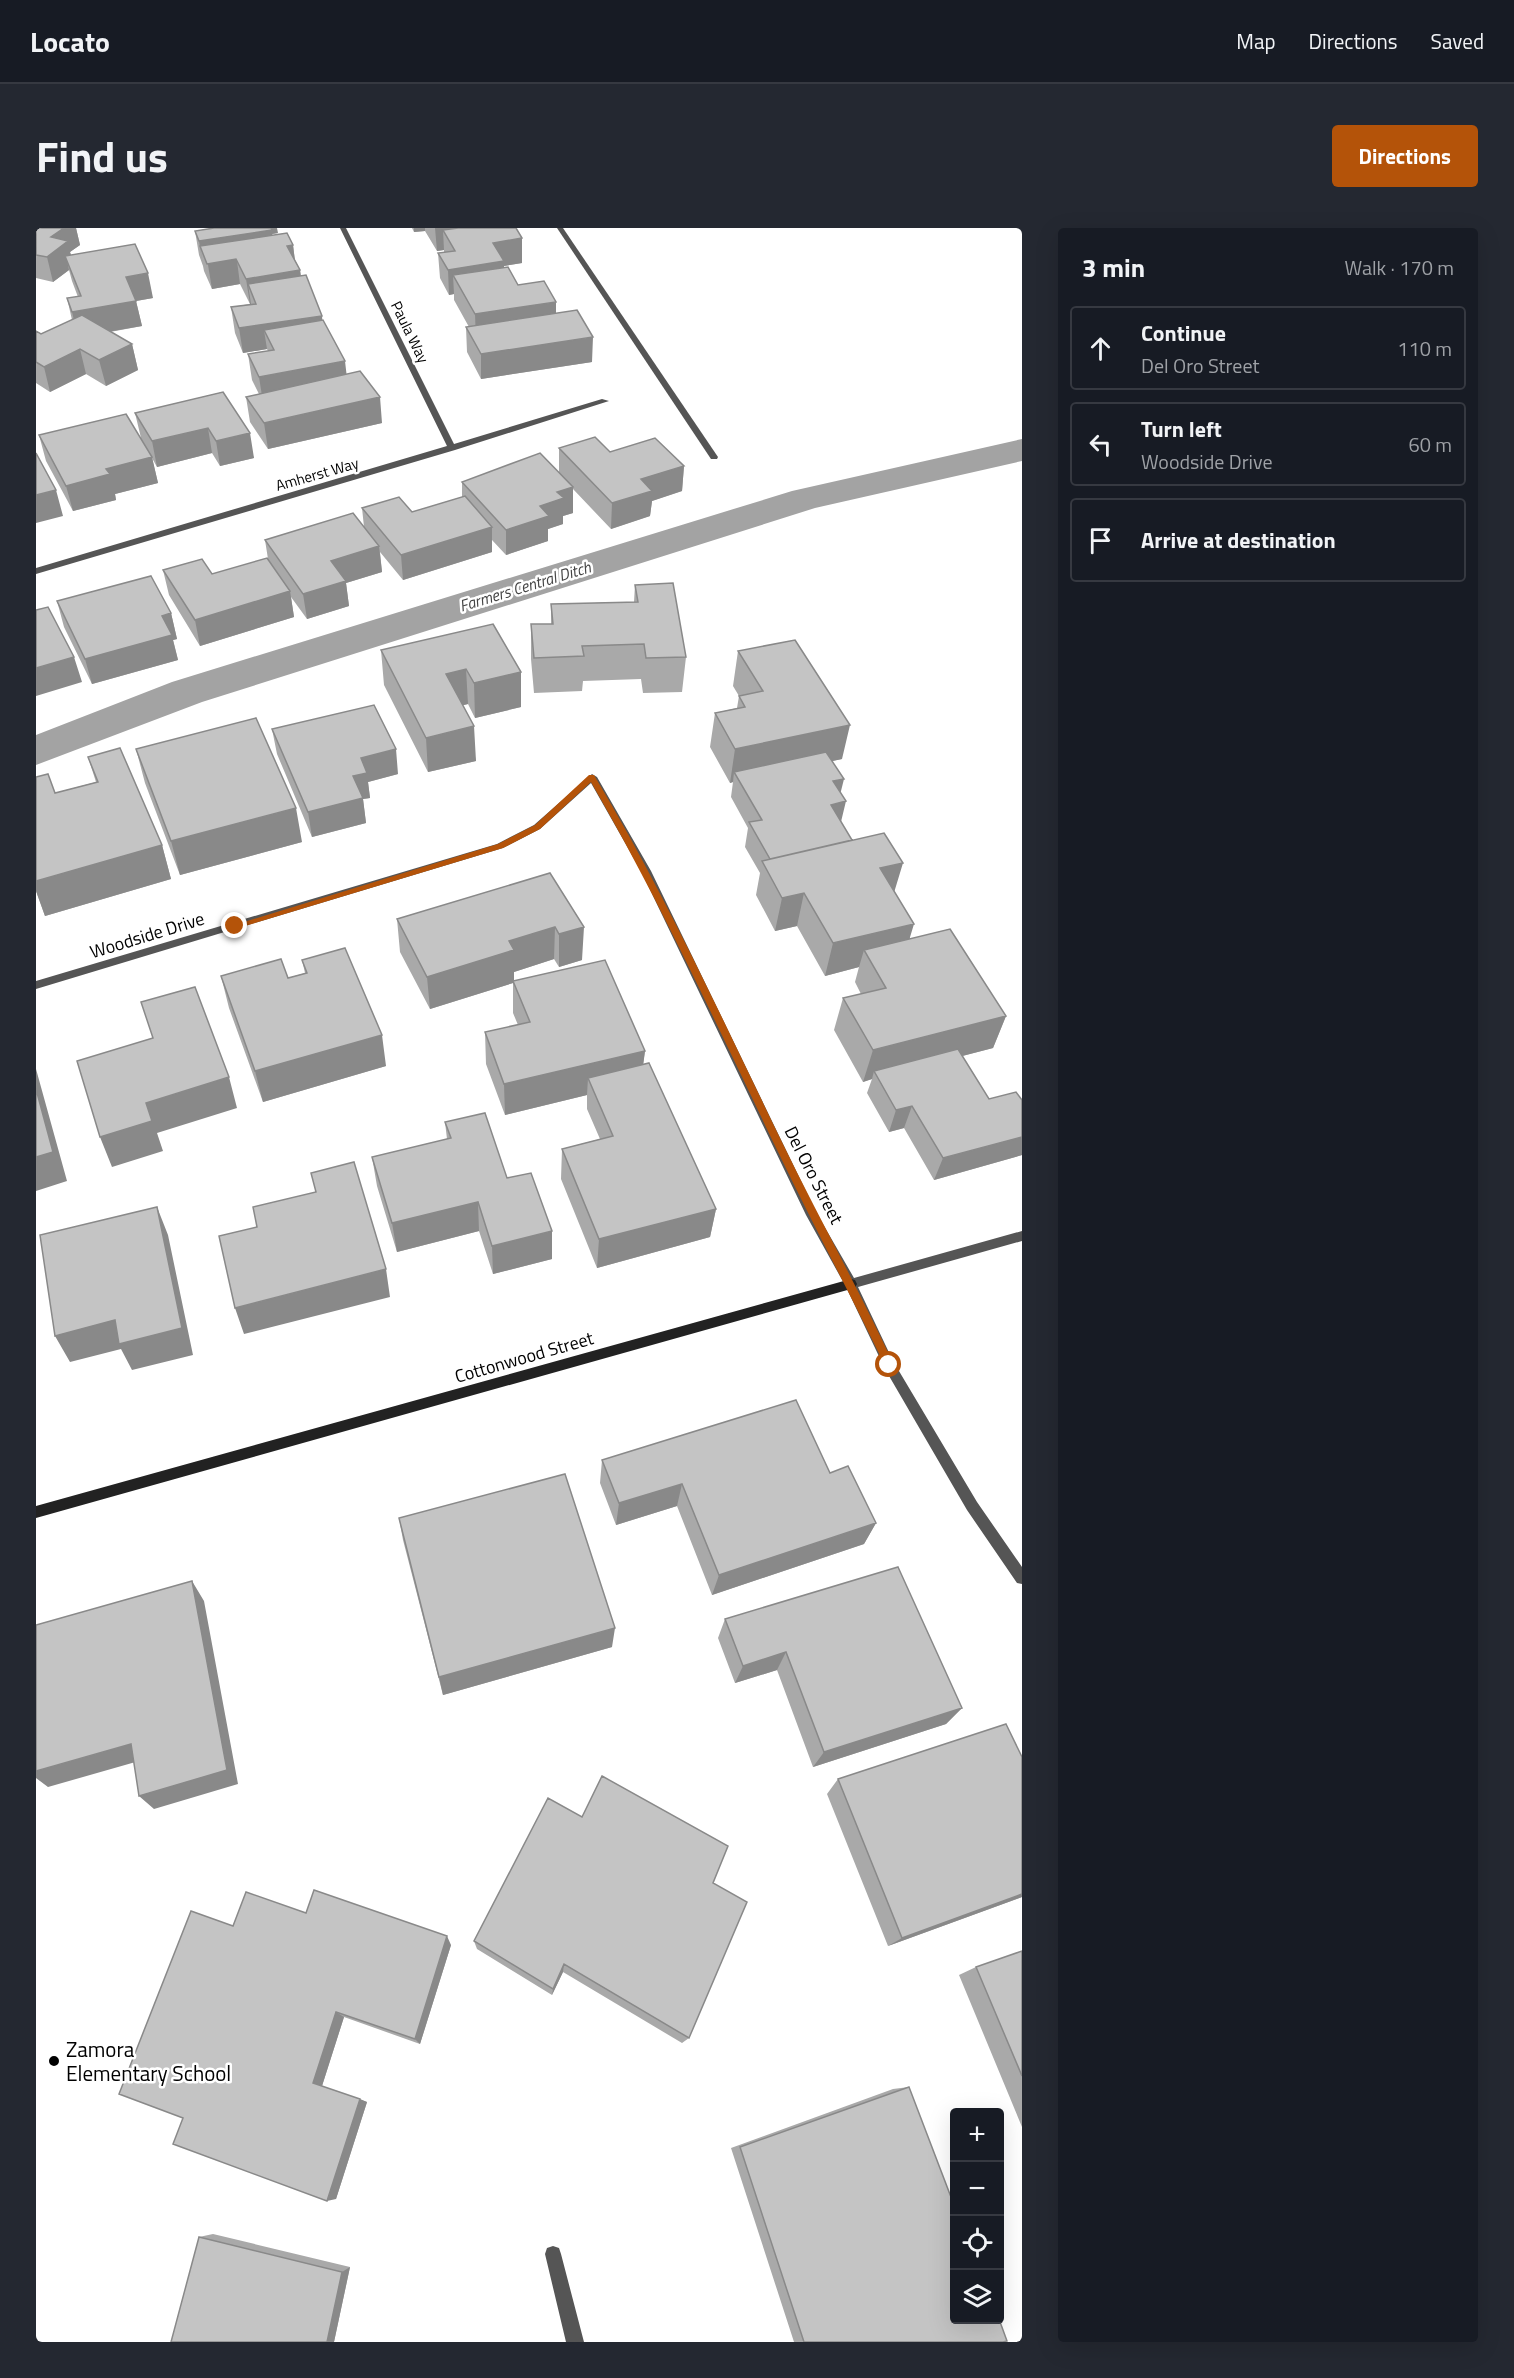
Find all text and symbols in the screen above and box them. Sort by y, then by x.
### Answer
text: Locato [30,20,110,63]
text: Map [1236,25,1276,57]
text: Directions [1309,25,1398,57]
text: Saved [1431,25,1484,57]
text: Find us [36,124,168,188]
button: Directions [1332,125,1478,187]
text: 3 min [1082,248,1145,287]
text: Walk · 170 m [1345,252,1454,283]
street label: Paula Way [385,297,435,367]
text: Continue [1141,316,1226,350]
icon: ahead [1084,332,1117,365]
text: 110 m [1397,333,1452,364]
text: Del Oro Street [1141,350,1259,381]
text: Turn left [1141,412,1222,446]
icon: left [1084,428,1117,461]
text: 60 m [1408,429,1452,460]
text: Woodside Drive [1141,446,1273,477]
street label: Amherst Way [273,451,361,497]
text: Arrive at destination [1141,523,1336,557]
icon: arrive [1084,524,1117,557]
water label: Farmers Central Ditch [456,554,595,617]
street label: Woodside Drive [86,905,208,965]
route end [221,912,247,938]
street label: Del Oro Street [778,1121,851,1229]
street label: Cottonwood Street [451,1324,597,1390]
route start [875,1351,901,1377]
place label: Zamora Elementary School [66,2033,231,2089]
marker: Zamora Elementary School [47,2054,61,2068]
map controls [950,2108,1004,2324]
button: + [950,2108,1004,2162]
button: − [950,2162,1004,2216]
button: locate [950,2216,1004,2270]
button: layers [950,2270,1004,2324]

